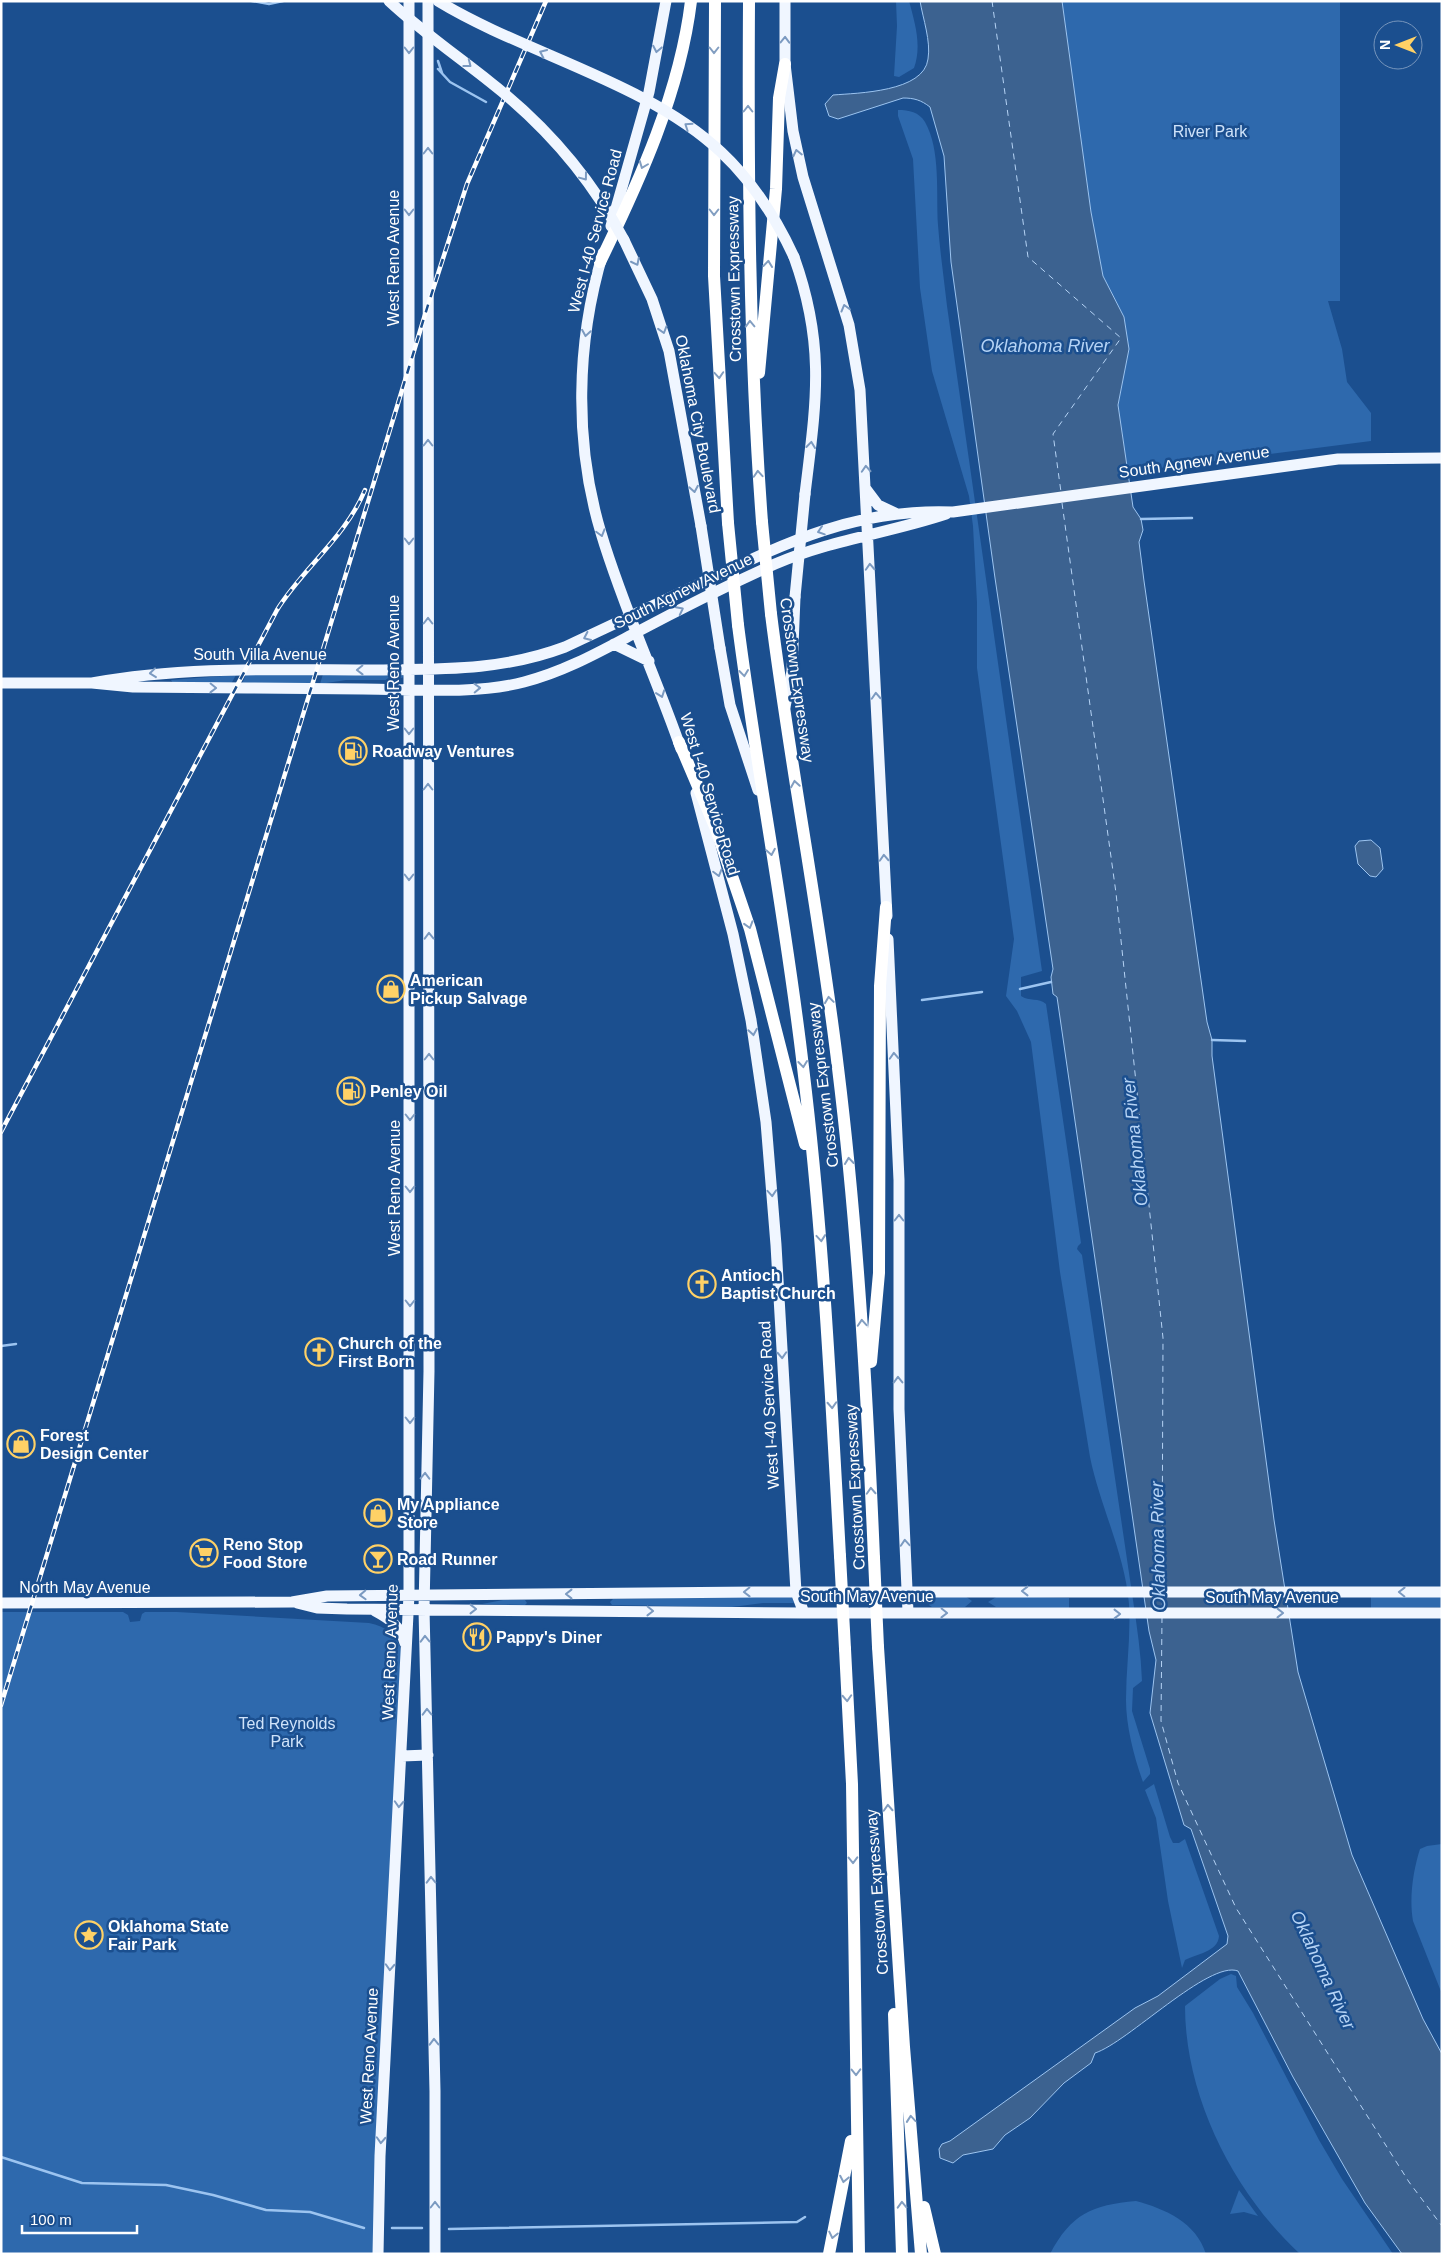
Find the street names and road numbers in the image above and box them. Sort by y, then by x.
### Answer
street label: West I-40 Service Road [565,147,625,315]
street label: West Reno Avenue [385,190,402,326]
street label: Crosstown Expressway [724,196,744,362]
street label: Oklahoma City Boulevard [672,333,724,515]
street label: South Agnew Avenue [1118,443,1270,481]
street label: South Agnew Avenue [611,550,755,632]
street label: West Reno Avenue [385,595,402,731]
street label: Crosstown Expressway [777,596,817,764]
street label: South Villa Avenue [193,646,327,663]
street label: West I-40 Service Road [677,711,743,877]
street label: Crosstown Expressway [804,1001,842,1169]
street label: West Reno Avenue [386,1120,403,1256]
street label: West I-40 Service Road [756,1320,782,1490]
street label: Crosstown Expressway [842,1404,868,1570]
street label: North May Avenue [19,1579,151,1596]
street label: West Reno Avenue [379,1583,401,1720]
street label: South May Avenue [800,1588,934,1605]
street label: South May Avenue [1205,1589,1339,1606]
street label: Crosstown Expressway [863,1808,891,1976]
street label: West Reno Avenue [357,1987,381,2125]

